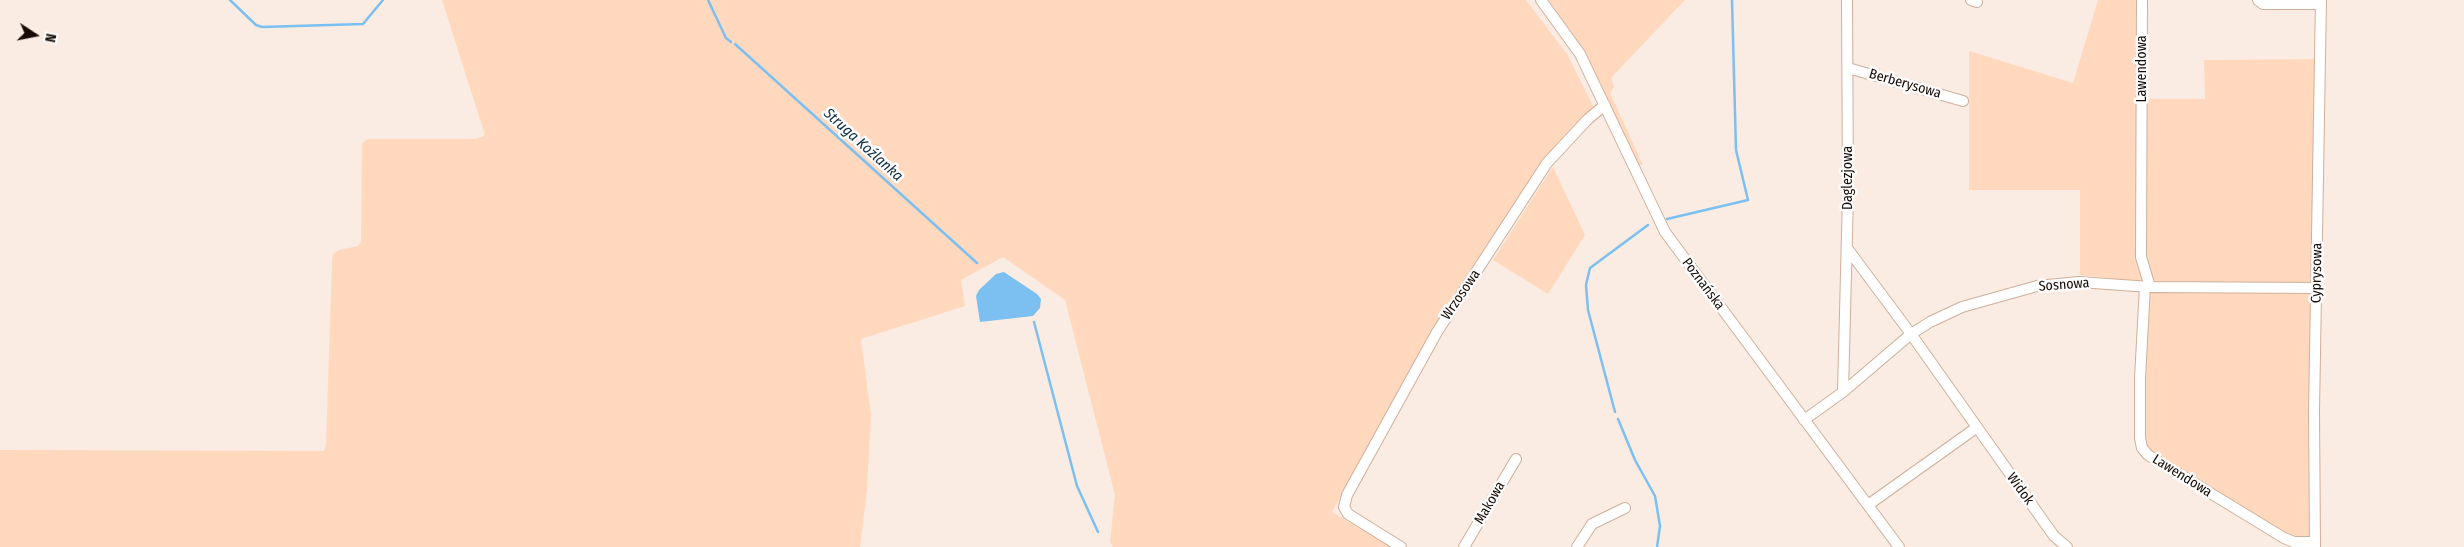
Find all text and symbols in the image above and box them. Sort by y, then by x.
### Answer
north arrow [10,10,60,60]
text: N [41,32,59,44]
street label: Lawendowa [2134,35,2150,103]
street label: Berberysowa [1867,66,1943,102]
water label: Struga Koźlanka [820,105,906,185]
street label: Daglezjowa [1840,146,1856,210]
street label: Cyprysowa [2308,243,2326,303]
street label: Poznańska [1678,255,1728,313]
street label: Wrzosowa [1438,267,1484,323]
street label: Sosnowa [2038,275,2090,295]
street label: Lawendowa [2149,451,2215,501]
street label: Widok [2003,470,2037,508]
street label: Makowa [1471,479,1509,527]

